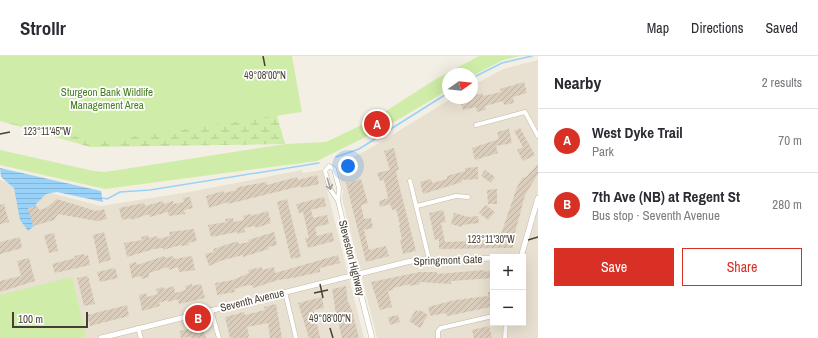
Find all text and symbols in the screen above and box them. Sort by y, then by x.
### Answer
text: Strollr [20,15,66,41]
text: Map [647,19,669,37]
text: Directions [691,19,743,37]
text: Saved [765,19,798,37]
north arrow [442,68,478,104]
text: 49°08'00"N [244,69,286,82]
text: Nearby [554,71,601,94]
text: 2 results [762,74,802,91]
park label: Sturgeon Bank Wildlife Management Area [61,85,153,112]
pin: A [364,109,390,139]
text: West Dyke Trail [592,122,683,143]
text: 123°11'45"W [23,125,71,138]
text: A [563,132,571,149]
text: 70 m [778,132,802,149]
text: Park [592,143,614,160]
your location [338,156,358,176]
one-way arrow [326,177,333,190]
text: 7th Ave (NB) at Regent St [592,186,740,207]
text: B [563,196,571,213]
text: 280 m [772,196,802,213]
text: Bus stop · Seventh Avenue [592,207,720,224]
street label: Steveston Highway [336,219,368,298]
text: 123°11'30"W [467,233,515,246]
button: Save [554,248,674,286]
button: Share [682,248,802,286]
street label: Springmont Gate [413,252,483,268]
map controls [490,254,526,326]
button: + [490,254,526,290]
street label: Seventh Avenue [218,285,286,315]
button: − [490,290,526,326]
pin: B [185,303,211,333]
scale bar [12,310,88,329]
text: 100 m [18,312,43,326]
text: 49°08'00"N [309,312,351,325]

